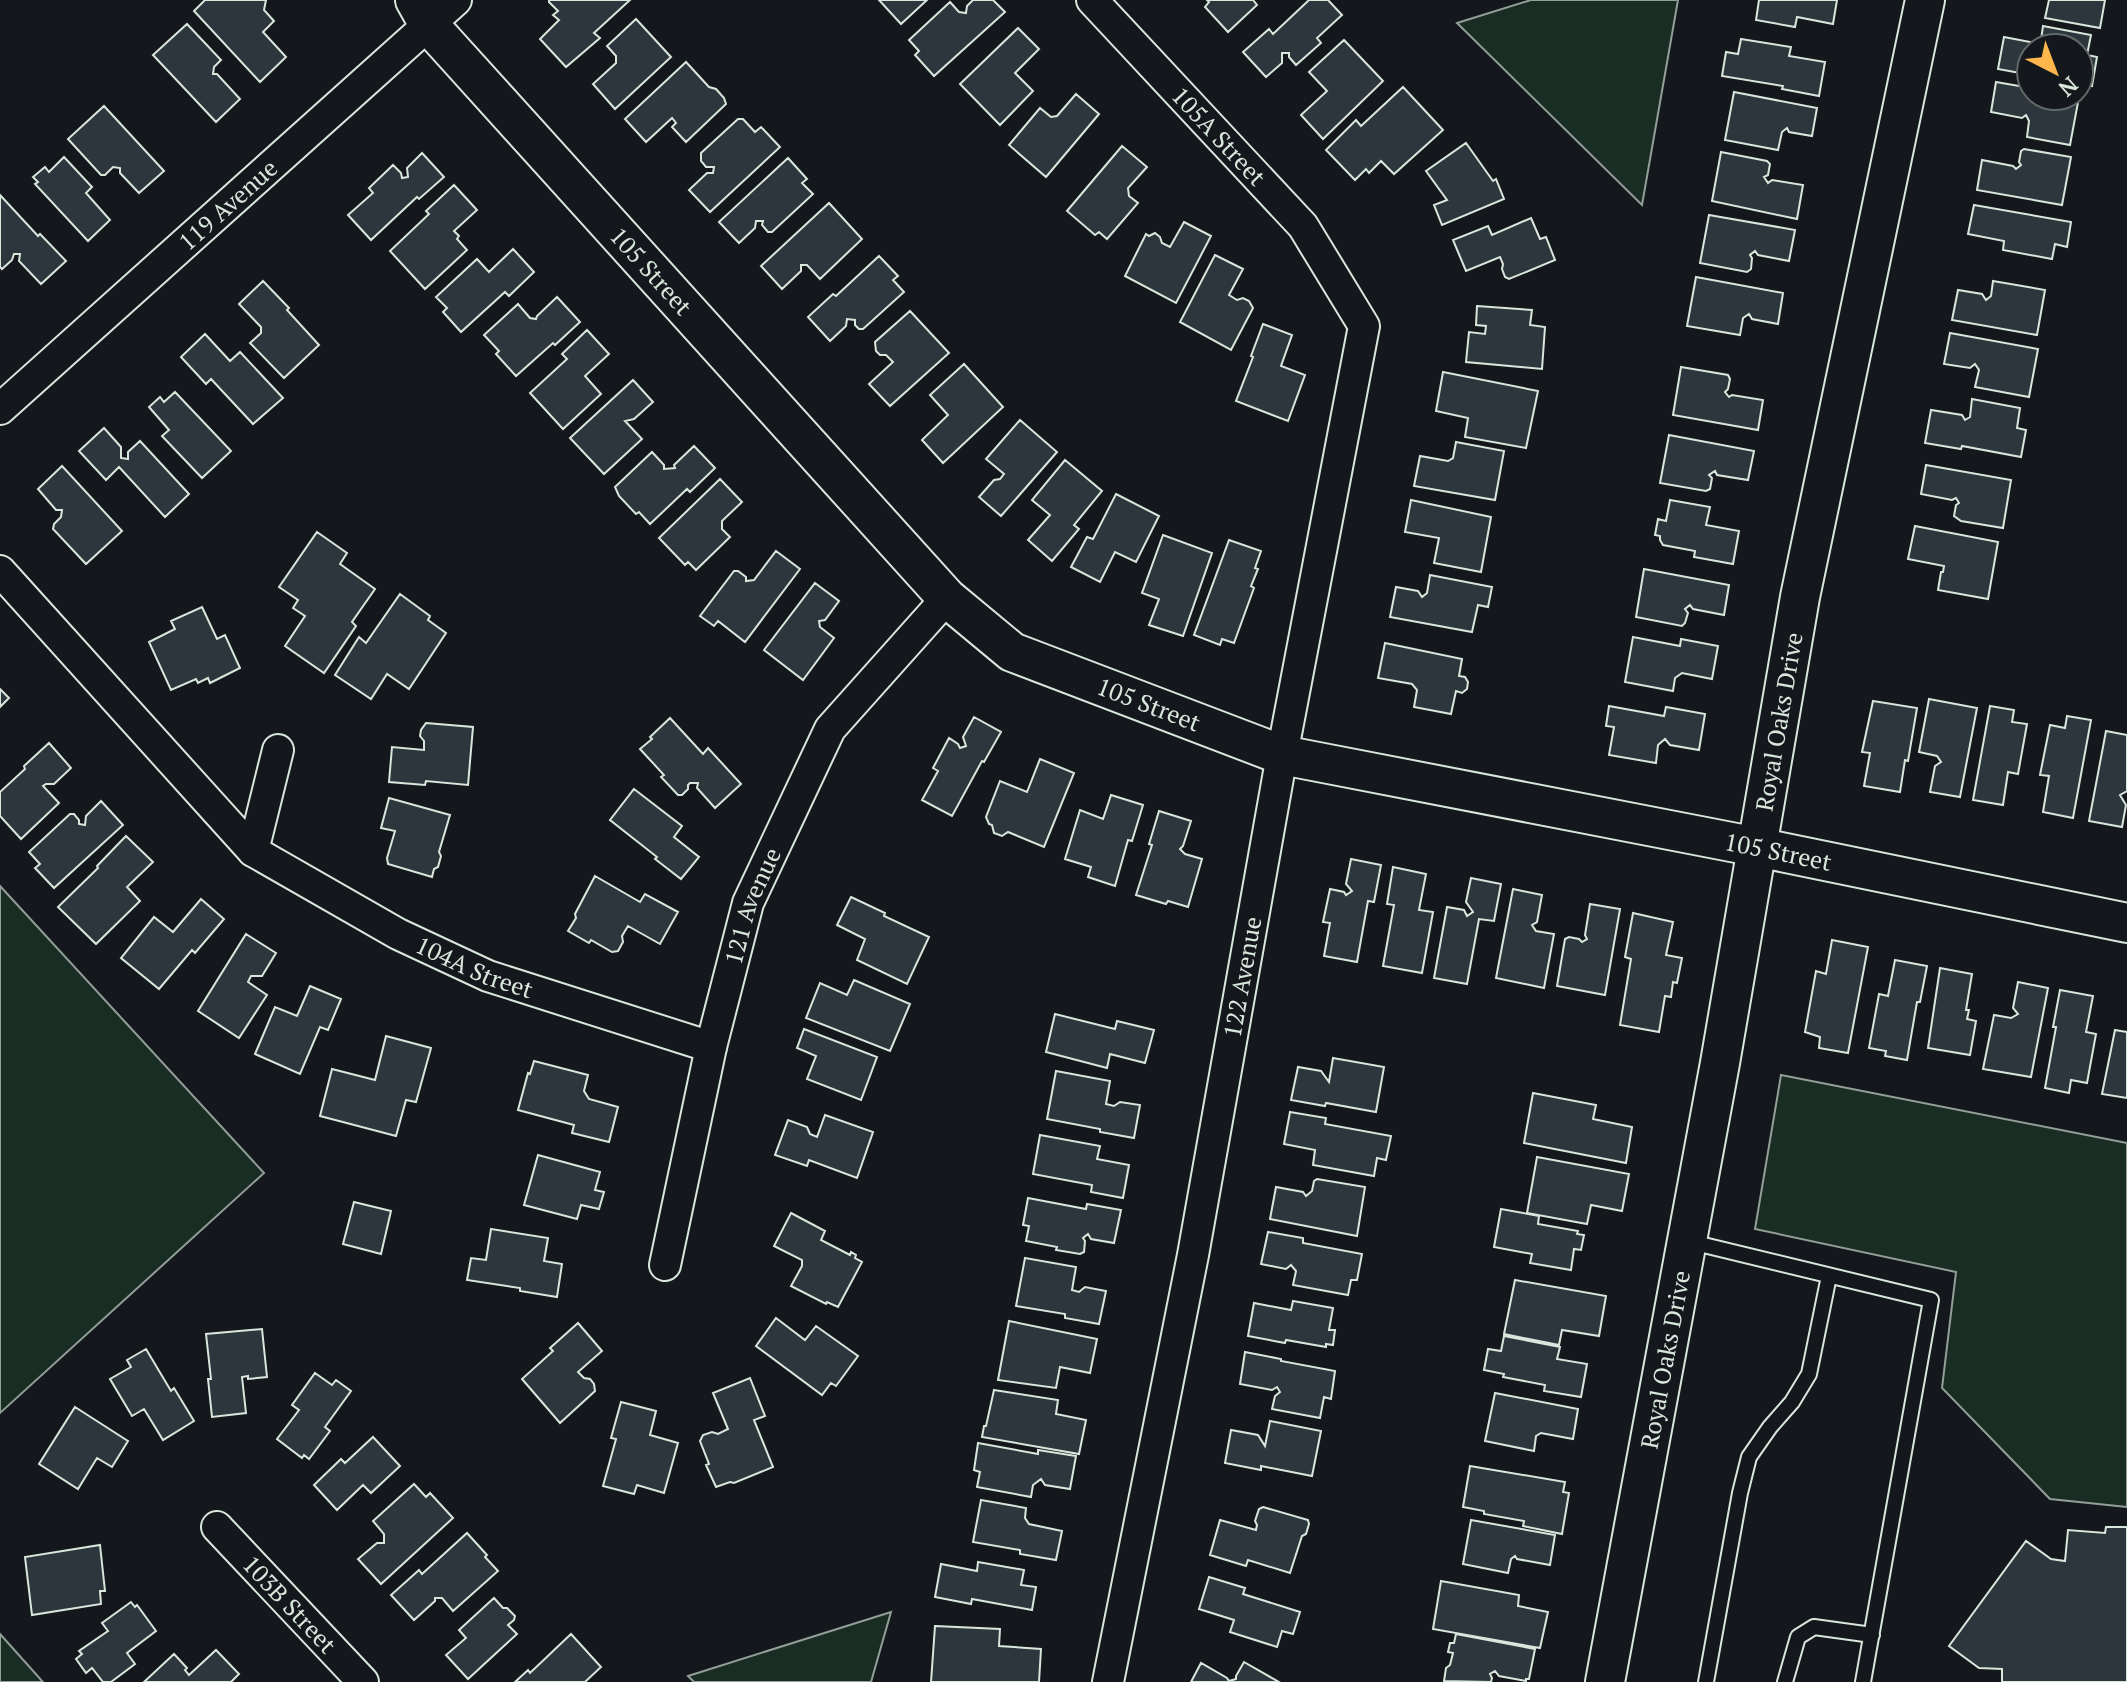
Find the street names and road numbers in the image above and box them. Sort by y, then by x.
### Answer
street label: 105A Street [1165,80,1273,192]
street label: 119 Avenue [172,152,284,257]
street label: 105 Street [603,220,699,322]
street label: Royal Oaks Drive [1748,630,1810,813]
street label: 105 Street [1092,670,1205,738]
street label: 105 Street [1722,825,1835,878]
street label: 121 Avenue [717,842,788,968]
street label: 122 Avenue [1216,914,1268,1040]
street label: 104A Street [411,929,537,1005]
street label: Royal Oaks Drive [1633,1268,1697,1451]
street label: 103B Street [236,1548,344,1660]

